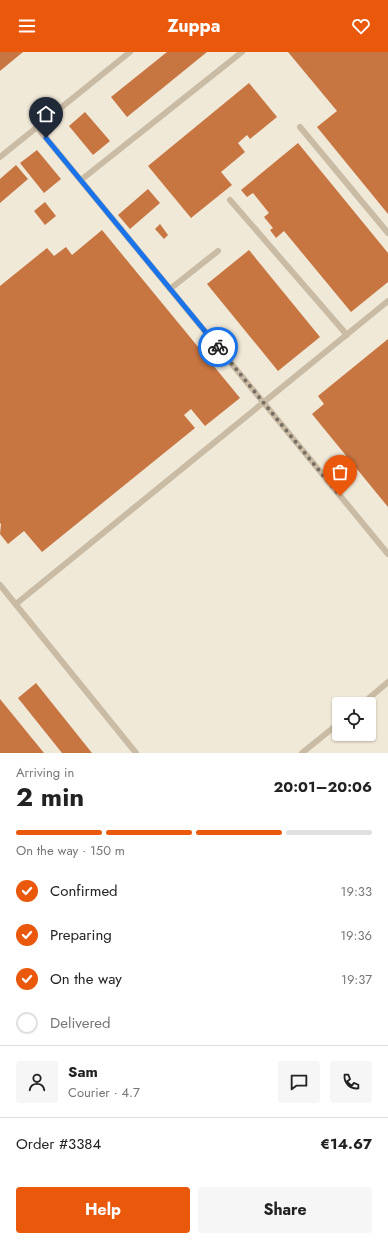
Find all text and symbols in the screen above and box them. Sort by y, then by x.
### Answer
text: Zuppa [168,13,220,39]
icon: menu [16,15,38,37]
icon: heart [350,15,372,37]
pin [29,97,63,138]
icon: home [35,103,57,125]
courier [198,327,238,367]
icon: bike [207,336,229,358]
pin [323,455,357,496]
icon: bag [329,461,351,483]
map controls [332,697,376,741]
button: locate [332,697,376,741]
text: Arriving in [16,763,74,782]
text: 20:01–20:06 [274,776,372,798]
text: 2 min [16,778,84,816]
text: On the way · 150 m [16,841,125,860]
icon: check [16,880,38,902]
text: Confirmed [50,880,118,902]
text: 19:33 [341,882,372,901]
icon: check [16,924,38,946]
text: Preparing [50,924,112,946]
text: 19:36 [340,926,372,945]
icon: check [16,968,38,990]
text: On the way [50,968,122,990]
text: 19:37 [341,970,372,989]
text: Delivered [50,1012,111,1034]
button: person [16,1061,58,1103]
text: Sam [68,1061,98,1083]
button: chat [278,1061,320,1103]
button: phone [330,1061,372,1103]
text: Courier · 4.7 [68,1083,140,1102]
text: Order #3384 [16,1133,101,1155]
text: €14.67 [320,1133,372,1155]
button: Help [16,1187,190,1233]
button: Share [198,1187,372,1233]

